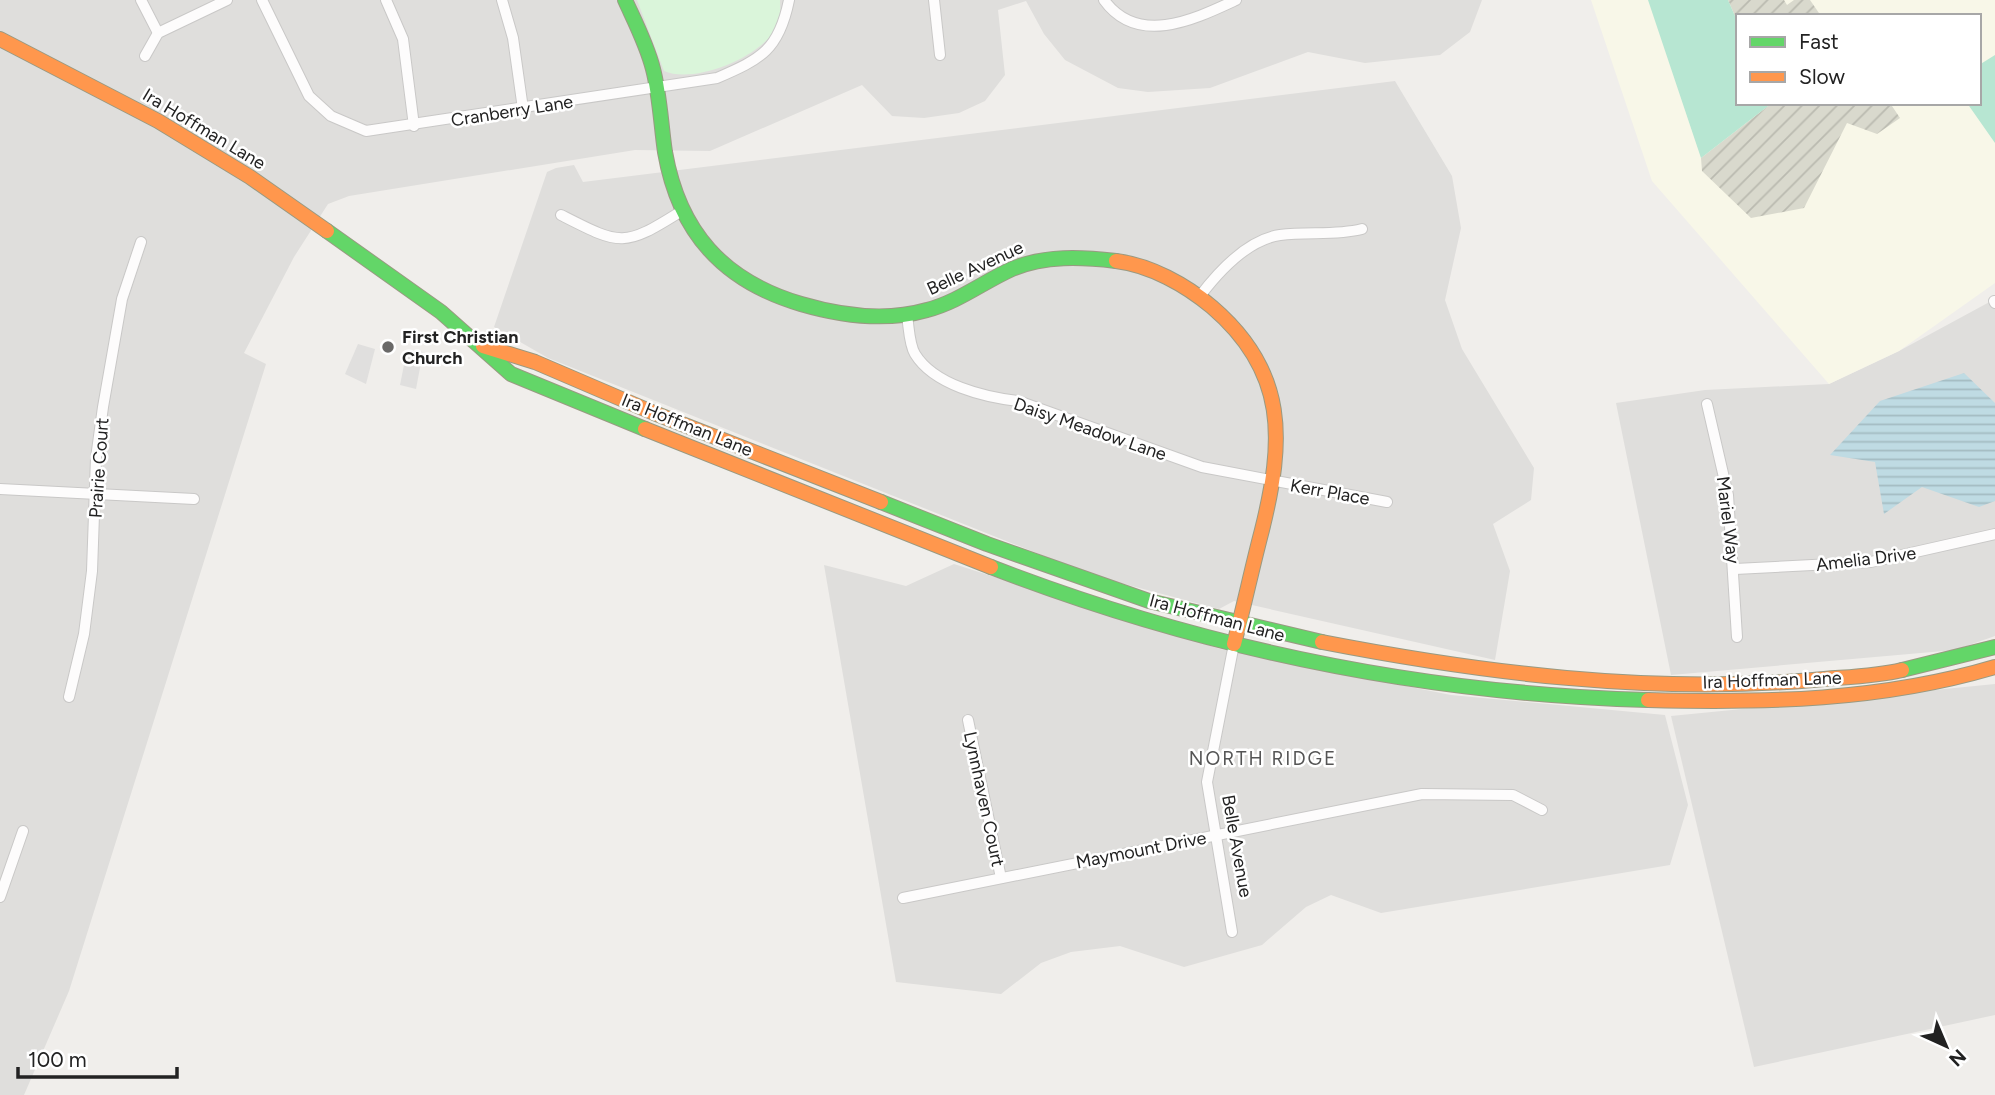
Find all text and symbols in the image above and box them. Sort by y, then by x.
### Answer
legend [1736,14,1981,105]
text: Fast [1799,29,1839,54]
text: Slow [1799,64,1845,89]
street label: Ira Hoffman Lane [139,84,269,174]
street label: Cranberry Lane [449,90,575,131]
street label: Belle Avenue [923,236,1027,300]
place label: First Christian Church [402,326,518,369]
marker: First Christian Church [380,339,396,355]
street label: Ira Hoffman Lane [618,389,756,461]
street label: Daisy Meadow Lane [1011,393,1169,466]
street label: Prairie Court [85,417,113,519]
street label: Kerr Place [1288,474,1372,510]
street label: Mariel Way [1712,475,1744,566]
street label: Amelia Drive [1815,542,1917,576]
street label: Ira Hoffman Lane [1147,589,1287,647]
street label: Ira Hoffman Lane [1702,667,1842,693]
street label: Lynnhaven Court [959,729,1009,869]
district label: NORTH RIDGE [1189,747,1337,770]
street label: Belle Avenue [1217,793,1257,899]
street label: Maymount Drive [1074,827,1208,873]
north arrow [1911,1011,1981,1081]
scale bar [18,1036,177,1080]
text: N [1944,1044,1971,1071]
text: 100 m [28,1047,87,1072]

